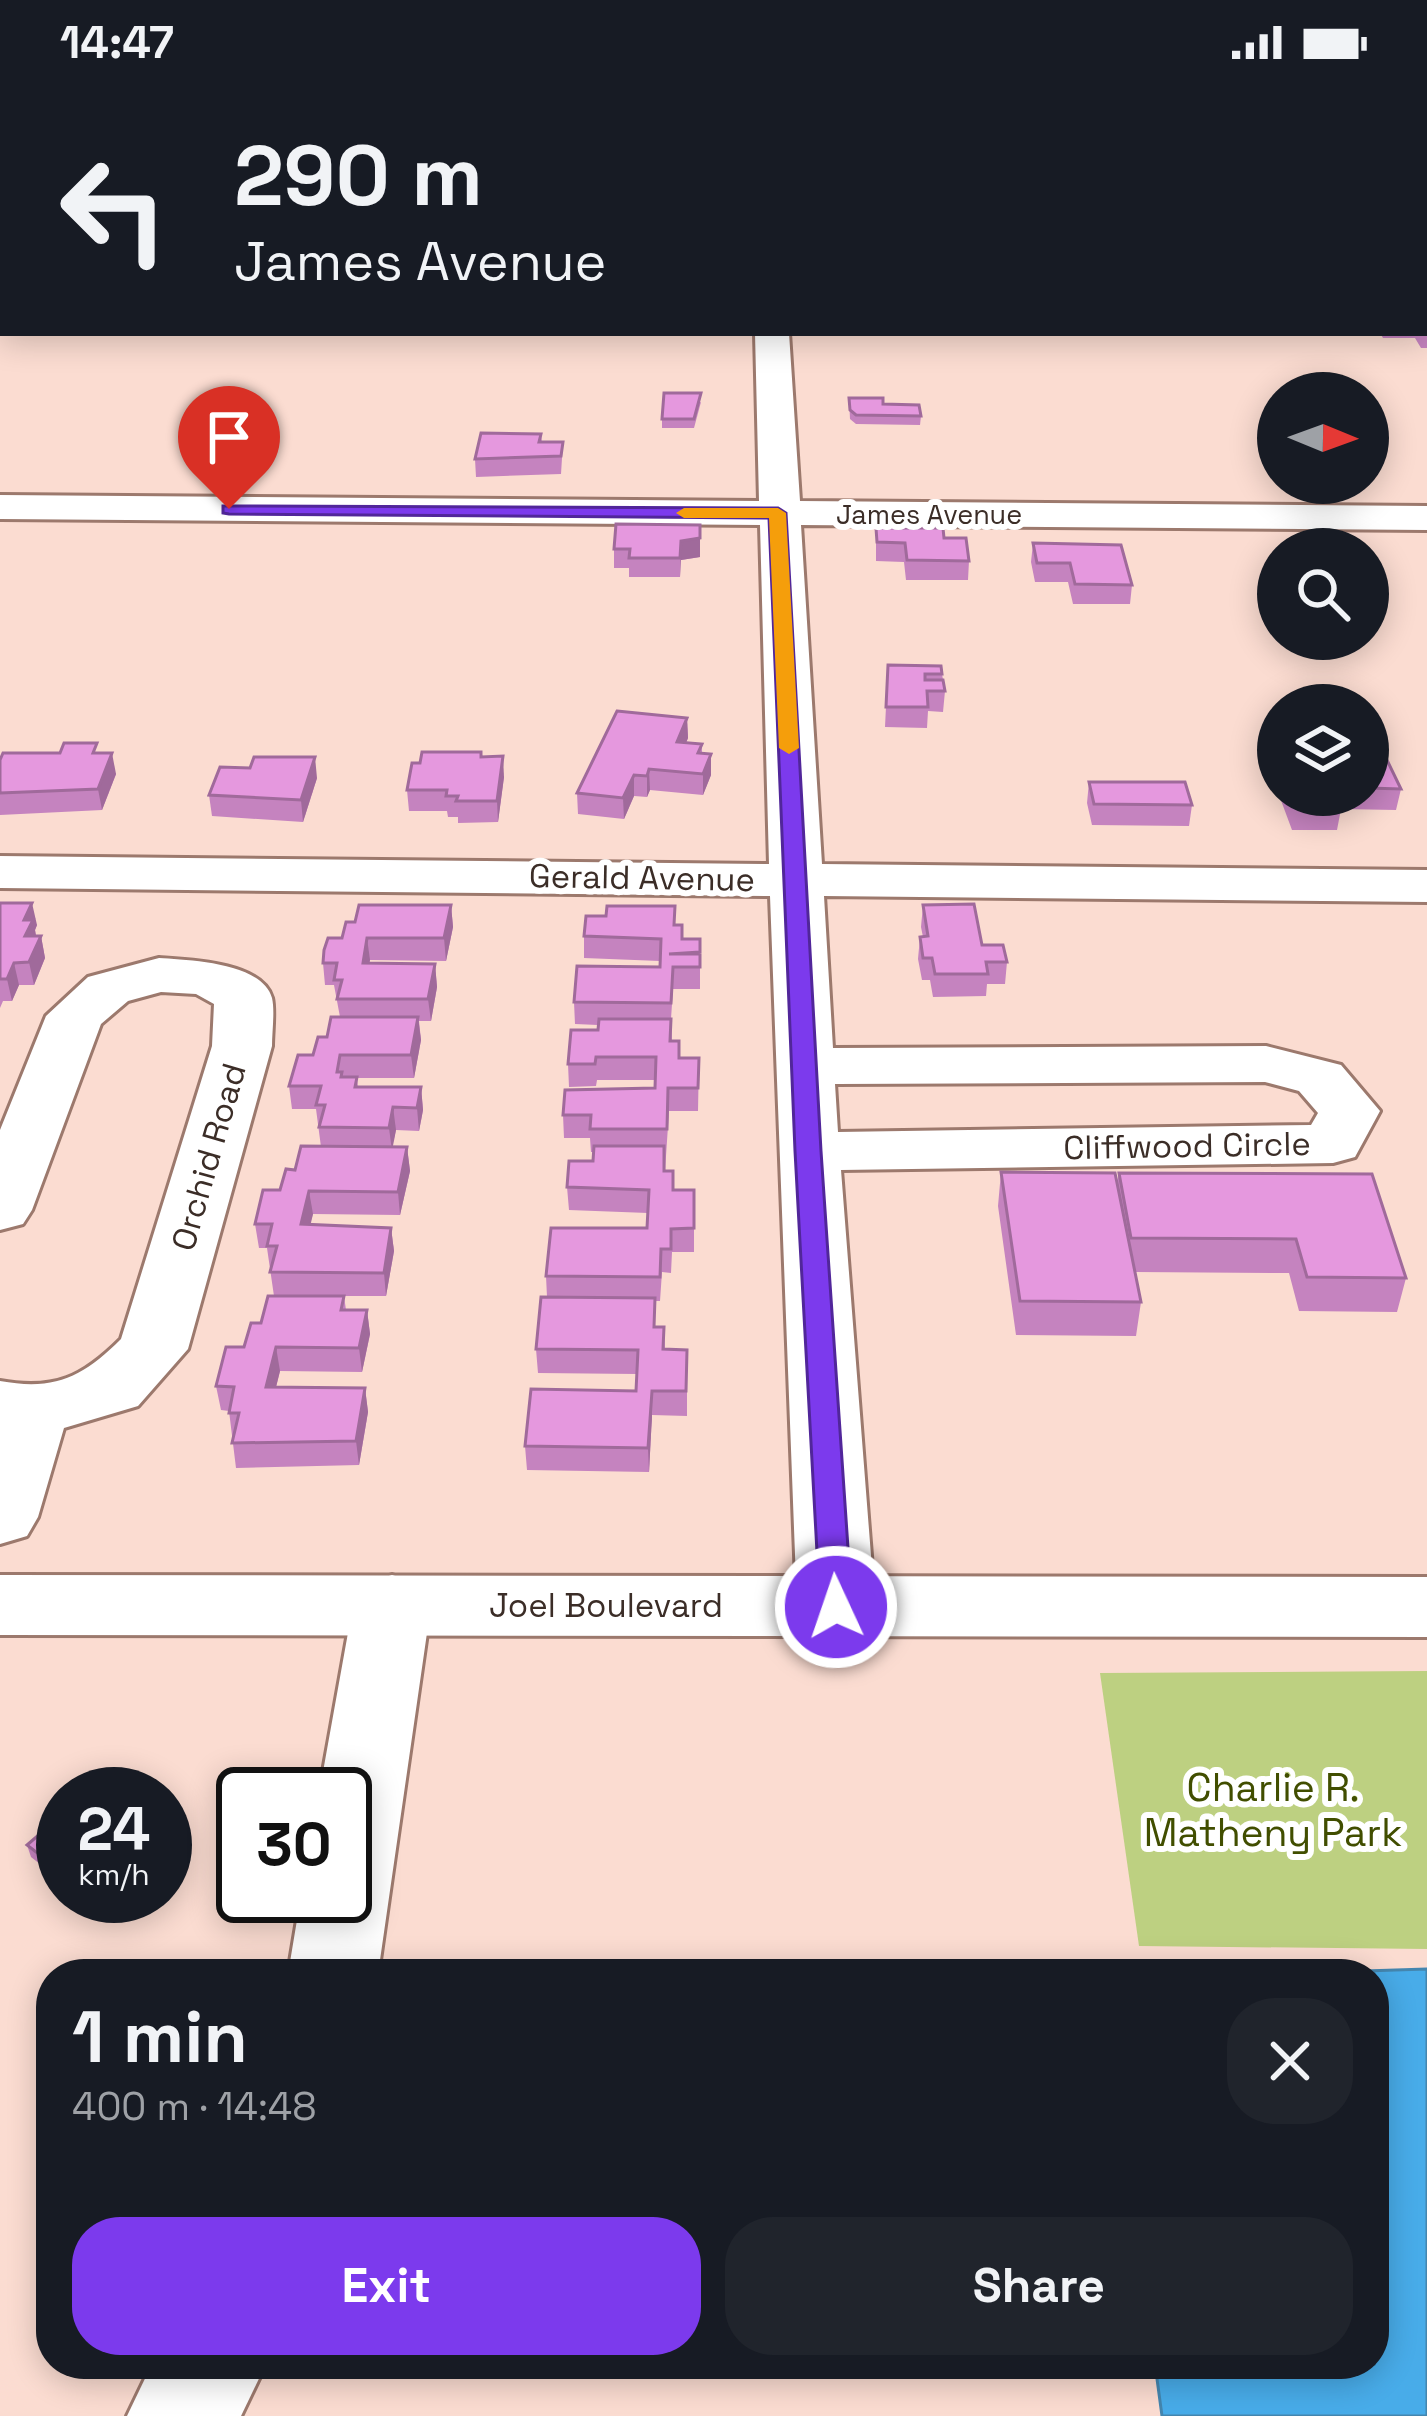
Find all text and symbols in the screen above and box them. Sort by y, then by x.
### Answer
text: 14:47 [60,14,174,71]
text: 290 m [234,122,483,230]
icon: left [36,132,192,288]
text: James Avenue [234,227,607,296]
north arrow [1257,372,1389,504]
map controls [1257,372,1389,816]
pin [178,386,280,509]
icon: arrive [196,404,262,470]
street label: James Avenue [836,497,1022,532]
button: search [1257,528,1389,660]
button: layers [1257,684,1389,816]
street label: Gerald Avenue [529,855,755,901]
street label: Orchid Road [162,1059,256,1255]
street label: Cliffwood Circle [1063,1123,1311,1169]
position arrow [773,1544,899,1670]
street label: Joel Boulevard [489,1585,723,1627]
park label: Charlie R. Matheny Park [1144,1763,1402,1857]
speed limit sign: 30 [216,1767,372,1923]
text: 24 [78,1791,150,1868]
text: km/h [78,1855,150,1894]
text: 1 min [72,1991,248,2083]
button: close [1227,1998,1353,2124]
text: 400 m · 14:48 [72,2082,317,2131]
button: Exit [72,2217,701,2355]
button: Share [725,2217,1353,2355]

